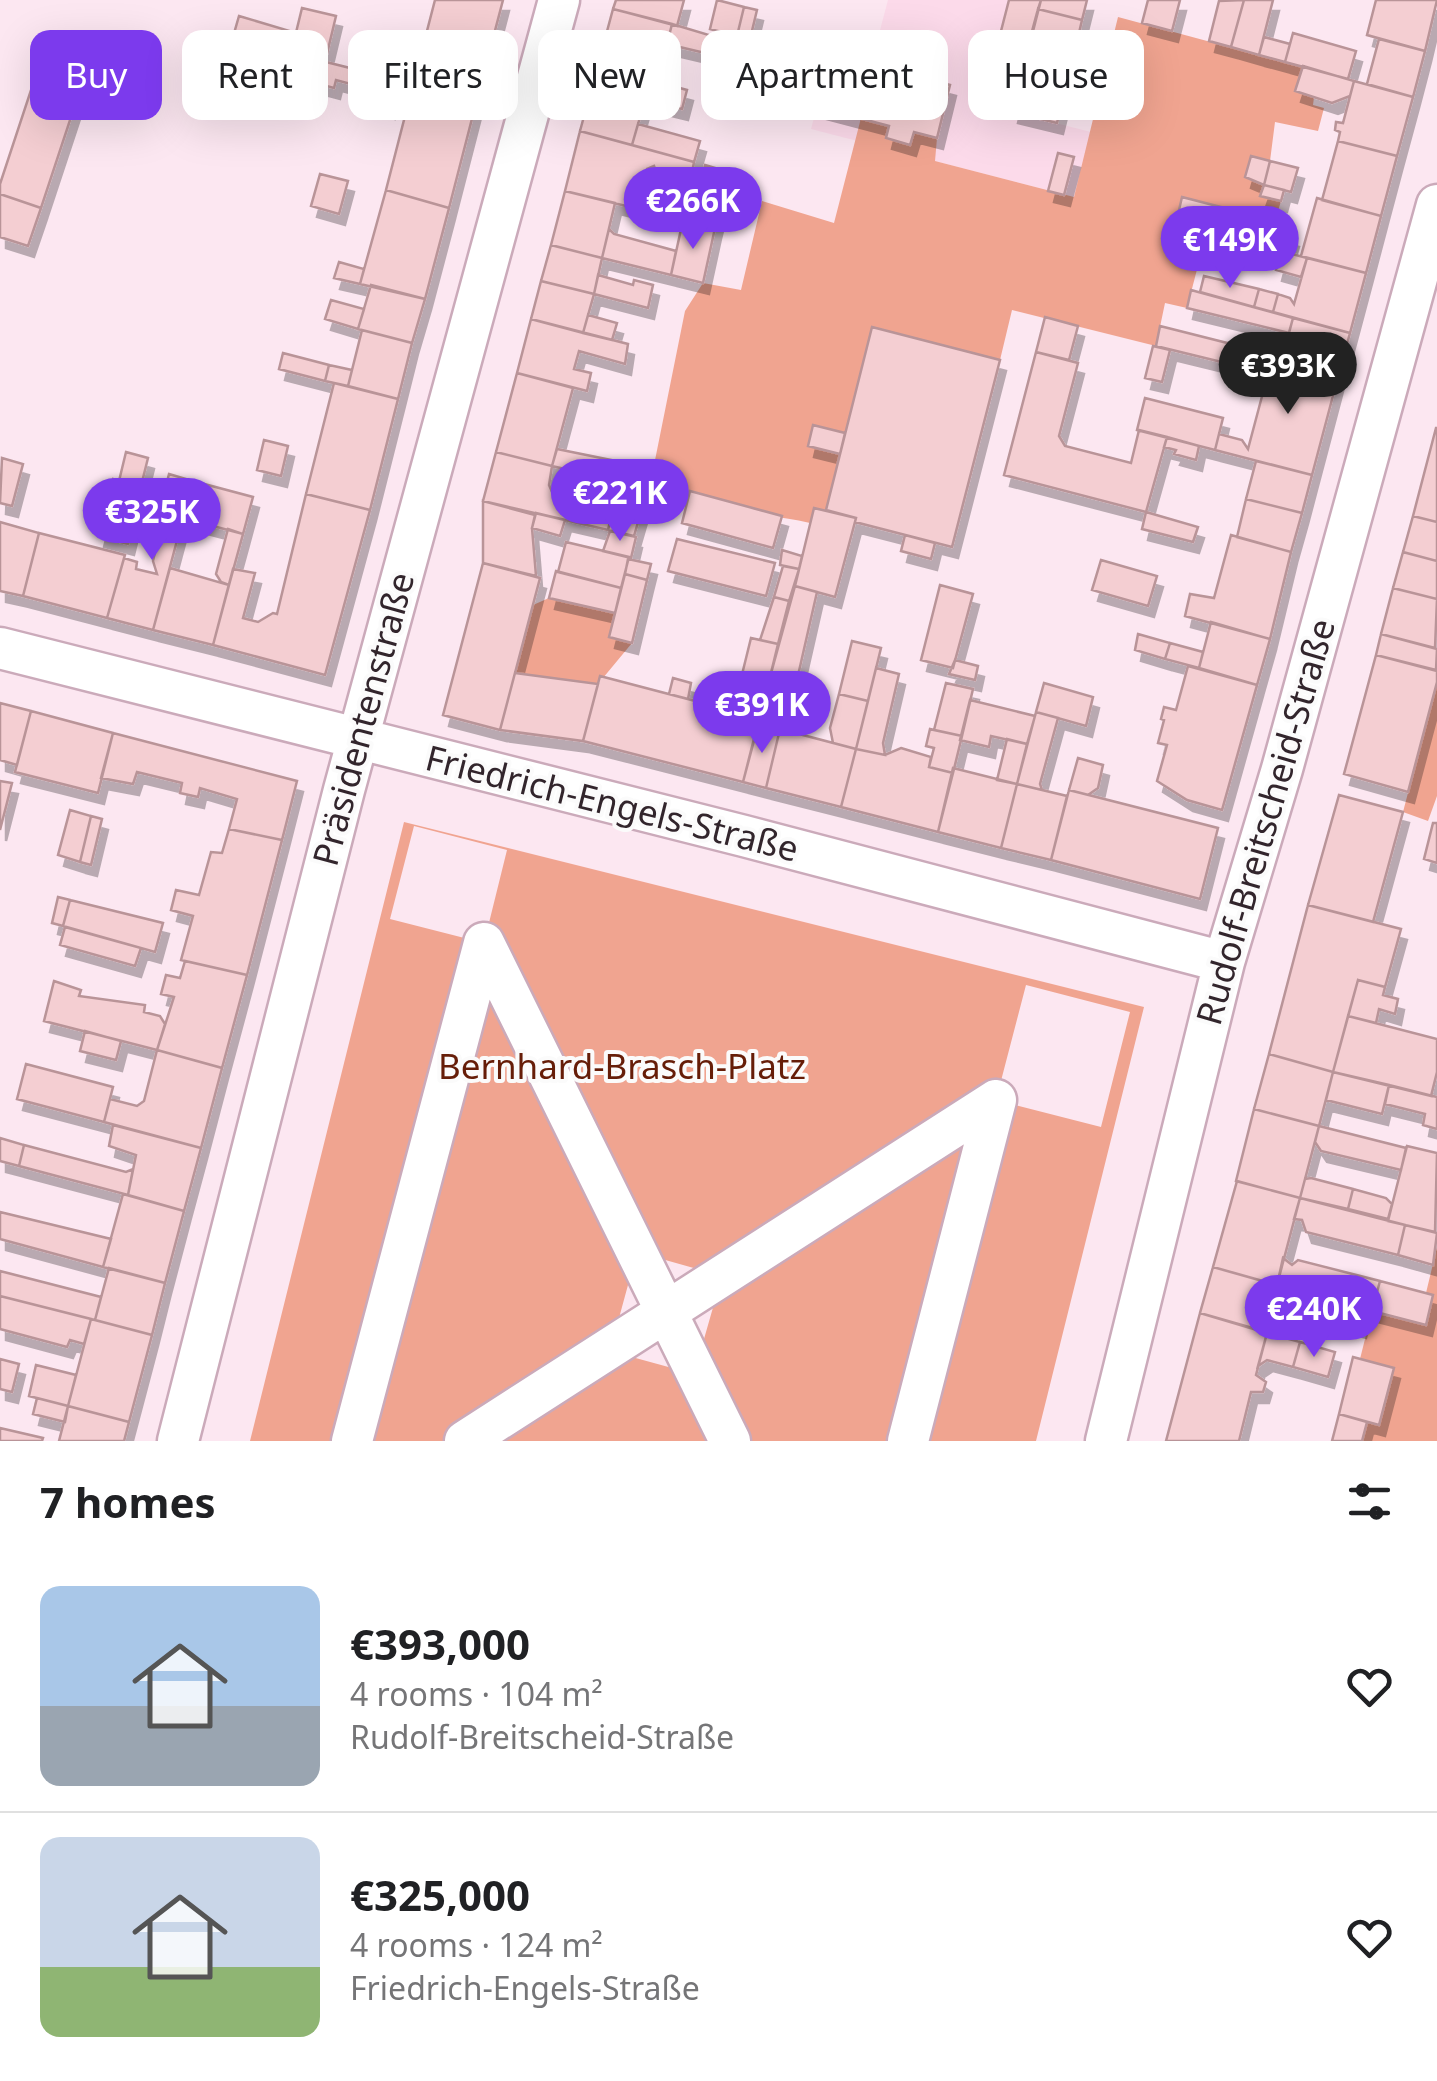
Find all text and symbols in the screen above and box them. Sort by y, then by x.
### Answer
chip: Buy [30,30,162,120]
chip: Rent [182,30,328,120]
chip: Filters [348,30,518,120]
chip: New [538,30,681,120]
chip: Apartment [701,30,948,120]
chip: House [968,30,1144,120]
pin: €266K [623,167,763,252]
text: €266K [646,178,740,221]
pin: €149K [1160,206,1300,291]
text: €149K [1183,217,1277,260]
pin: €393K [1218,332,1358,417]
text: €393K [1241,343,1335,386]
pin: €221K [550,459,690,544]
text: €221K [573,470,667,513]
pin: €325K [82,478,222,563]
text: €325K [105,489,199,532]
street label: Präsidentenstraße [301,567,424,870]
street label: Rudolf-Breitscheid-Straße [1184,613,1345,1030]
pin: €391K [692,671,832,756]
text: €391K [715,682,809,725]
street label: Friedrich-Engels-Straße [421,733,804,872]
park label: Bernhard-Brasch-Platz [438,1042,806,1089]
pin: €240K [1244,1275,1384,1360]
text: €240K [1267,1286,1361,1329]
text: 7 homes [40,1473,216,1530]
icon: filters [1342,1474,1397,1529]
text: €393,000 [350,1615,530,1672]
icon: home [120,1626,240,1746]
icon: heart [1342,1659,1397,1714]
text: 4 rooms · 104 m² [350,1672,603,1715]
text: Rudolf-Breitscheid-Straße [350,1715,734,1758]
text: €325,000 [350,1866,530,1923]
icon: home [120,1877,240,1997]
icon: heart [1342,1910,1397,1965]
text: 4 rooms · 124 m² [350,1923,603,1966]
text: Friedrich-Engels-Straße [350,1966,700,2009]

